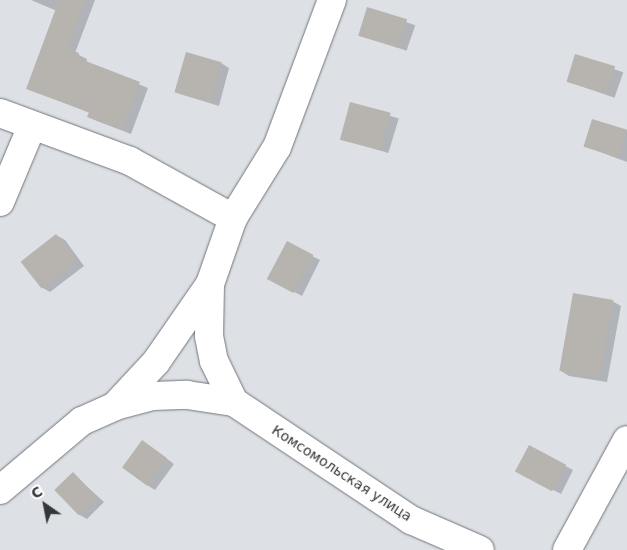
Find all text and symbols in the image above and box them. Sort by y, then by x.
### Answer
street label: Комсомольская улица [269,421,415,525]
north arrow [20,480,70,530]
text: С [28,483,45,502]

